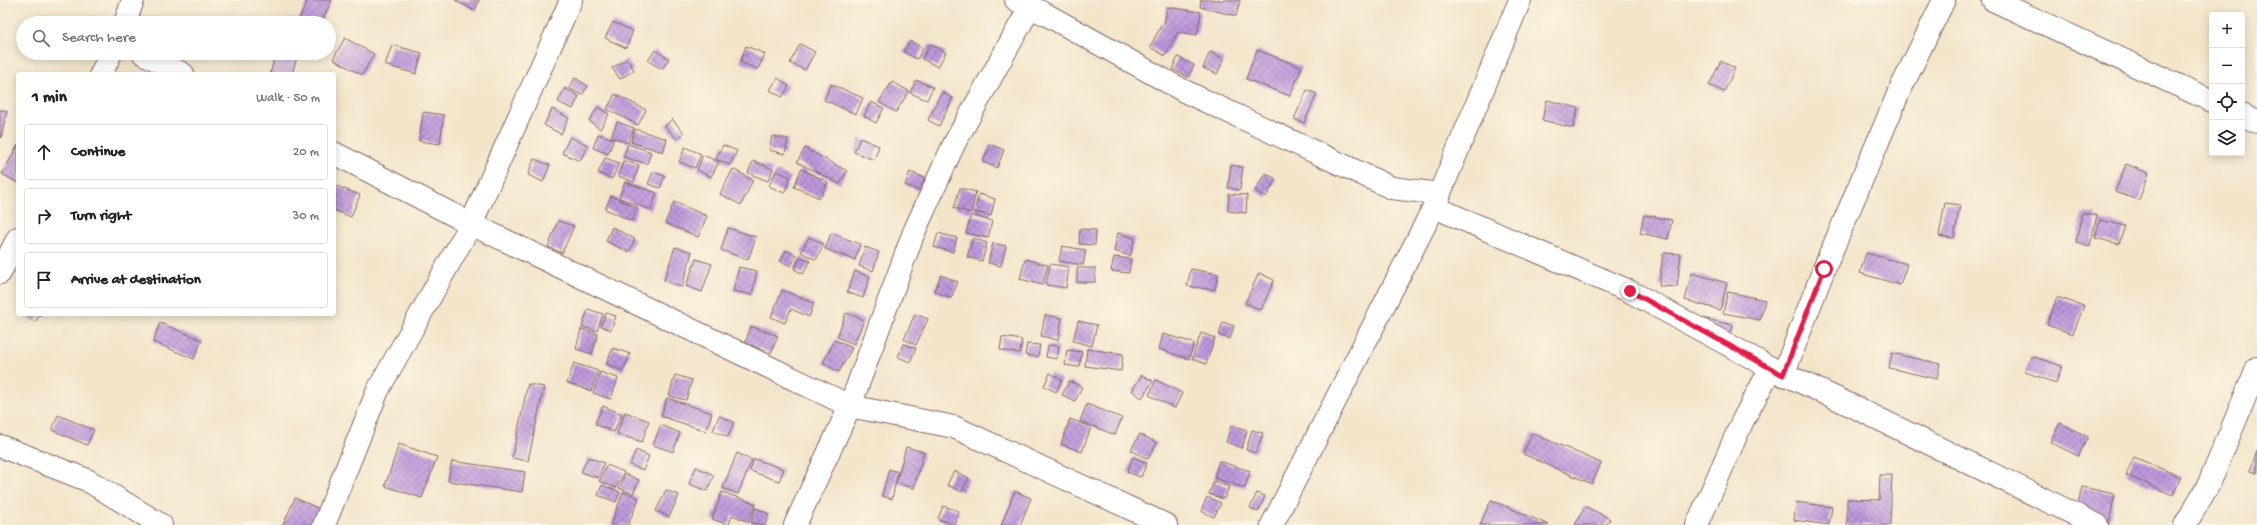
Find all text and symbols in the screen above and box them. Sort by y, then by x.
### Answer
map controls [2209,12,2245,156]
button: + [2209,12,2245,48]
search box [16,16,336,60]
icon: search [30,27,52,49]
text: Search here [62,29,136,47]
button: − [2209,48,2245,84]
button: locate [2209,84,2245,120]
text: 1 min [32,88,67,108]
text: Walk · 50 m [256,91,320,106]
button: layers [2209,120,2245,156]
icon: ahead [33,141,55,163]
text: Continue [71,143,125,161]
text: 20 m [293,145,319,160]
icon: right [33,205,55,227]
text: Turn right [71,207,131,225]
text: 30 m [293,209,319,224]
route start [1815,260,1833,278]
icon: arrive [33,269,55,291]
text: Arrive at destination [71,271,201,289]
route end [1621,282,1639,300]

